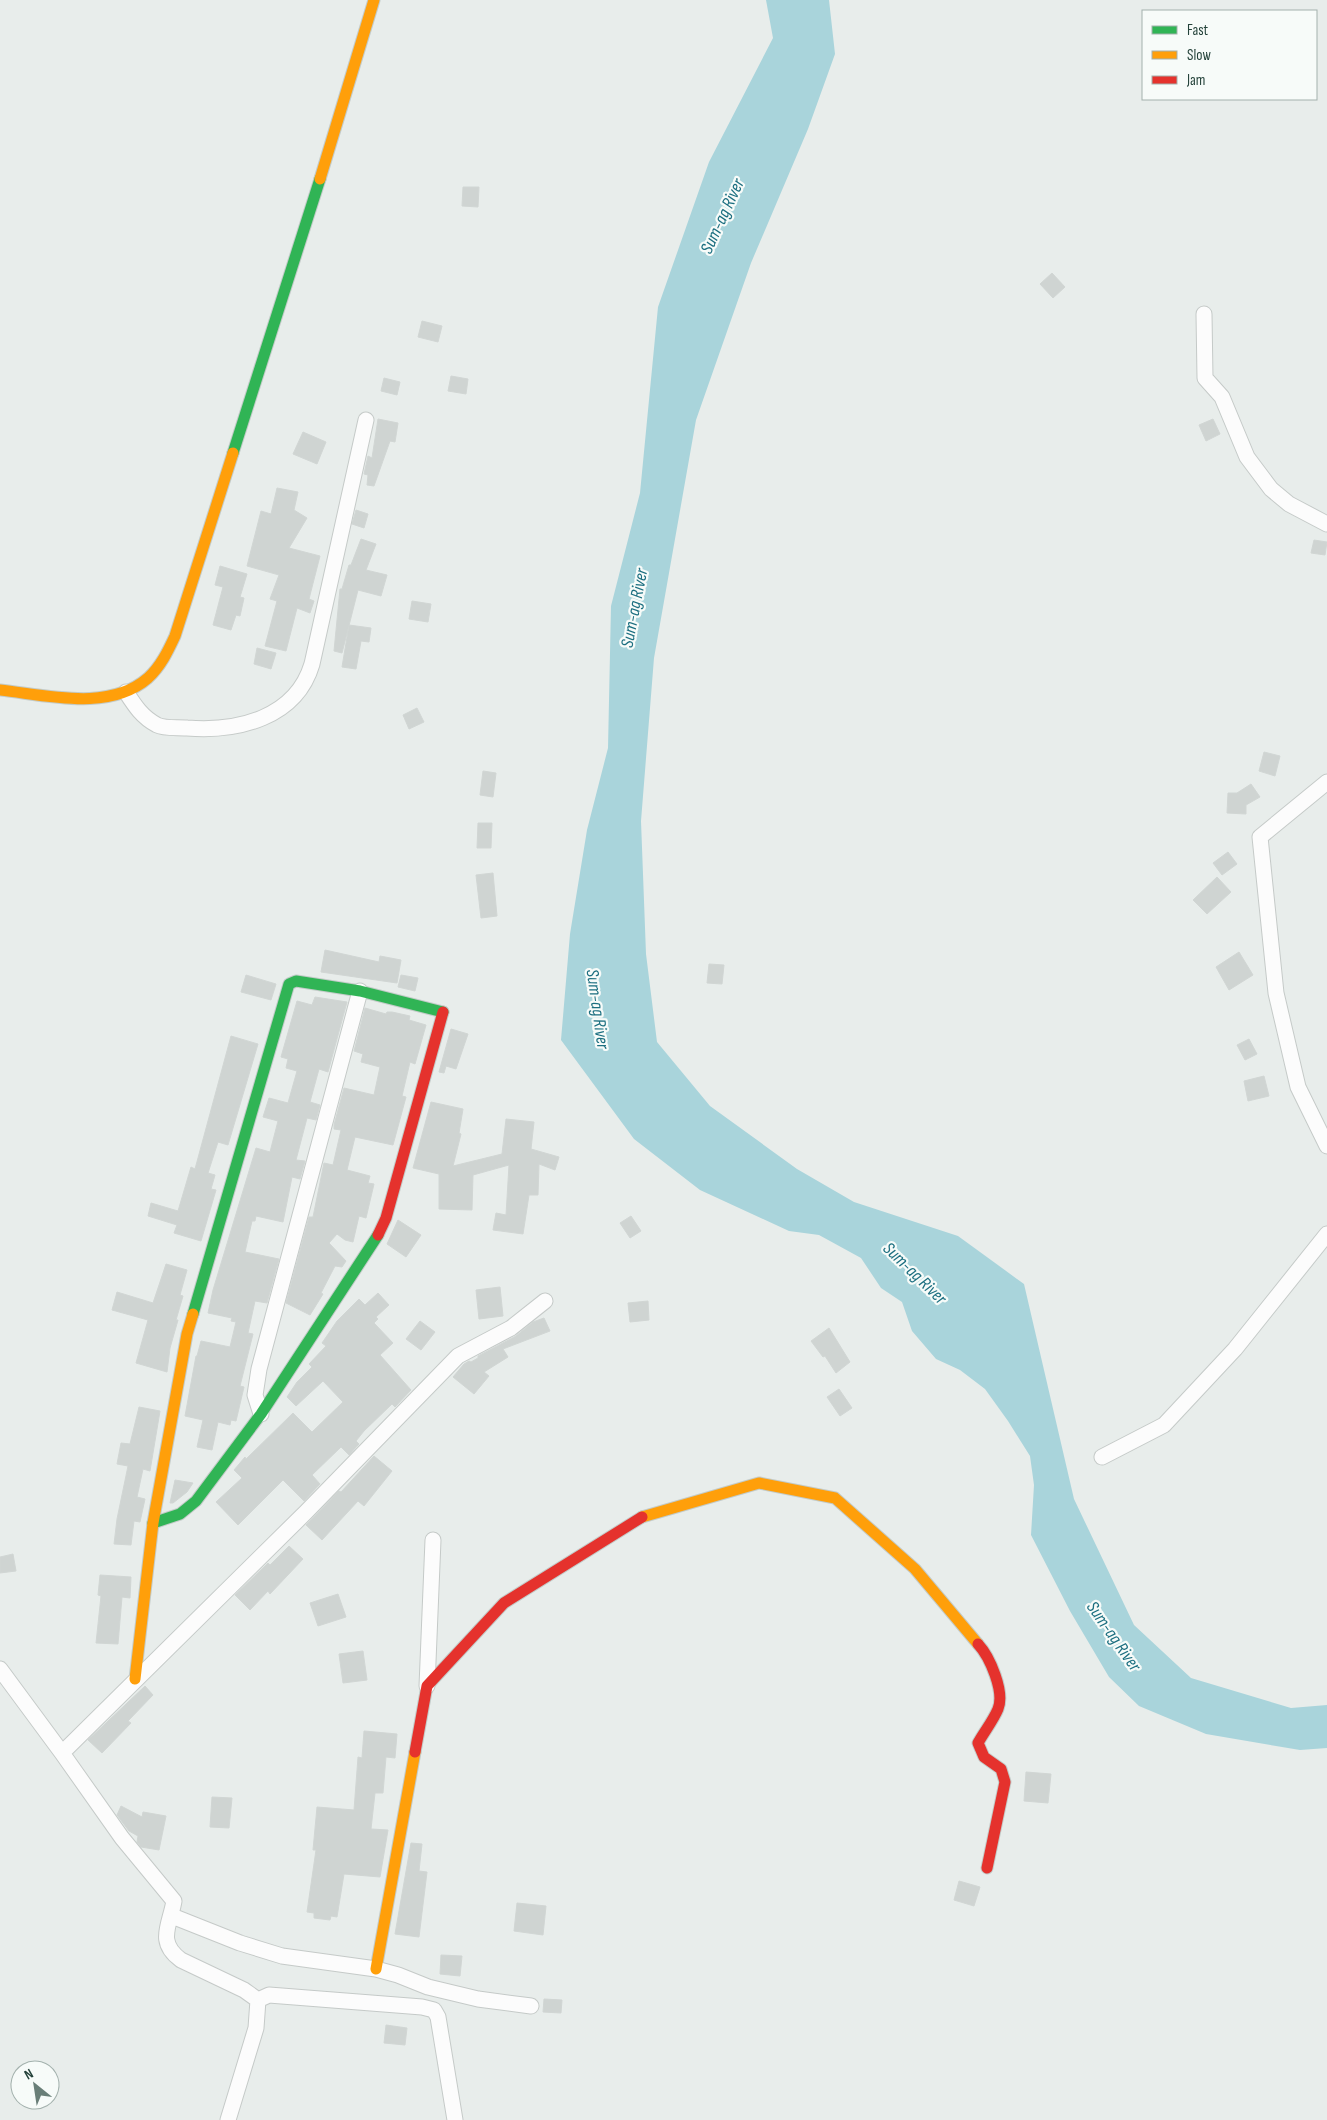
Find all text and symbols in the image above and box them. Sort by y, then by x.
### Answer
legend [1142,10,1317,100]
text: Fast [1187,21,1209,40]
text: Slow [1187,46,1211,65]
text: Jam [1186,71,1205,90]
water label: Sum-ag River [696,175,749,257]
water label: Sum-ag River [617,566,653,649]
water label: Sum-ag River [582,968,614,1051]
water label: Sum-ag River [878,1238,951,1309]
water label: Sum-ag River [1082,1597,1146,1676]
north arrow [10,2060,60,2110]
text: N [21,2065,36,2083]

